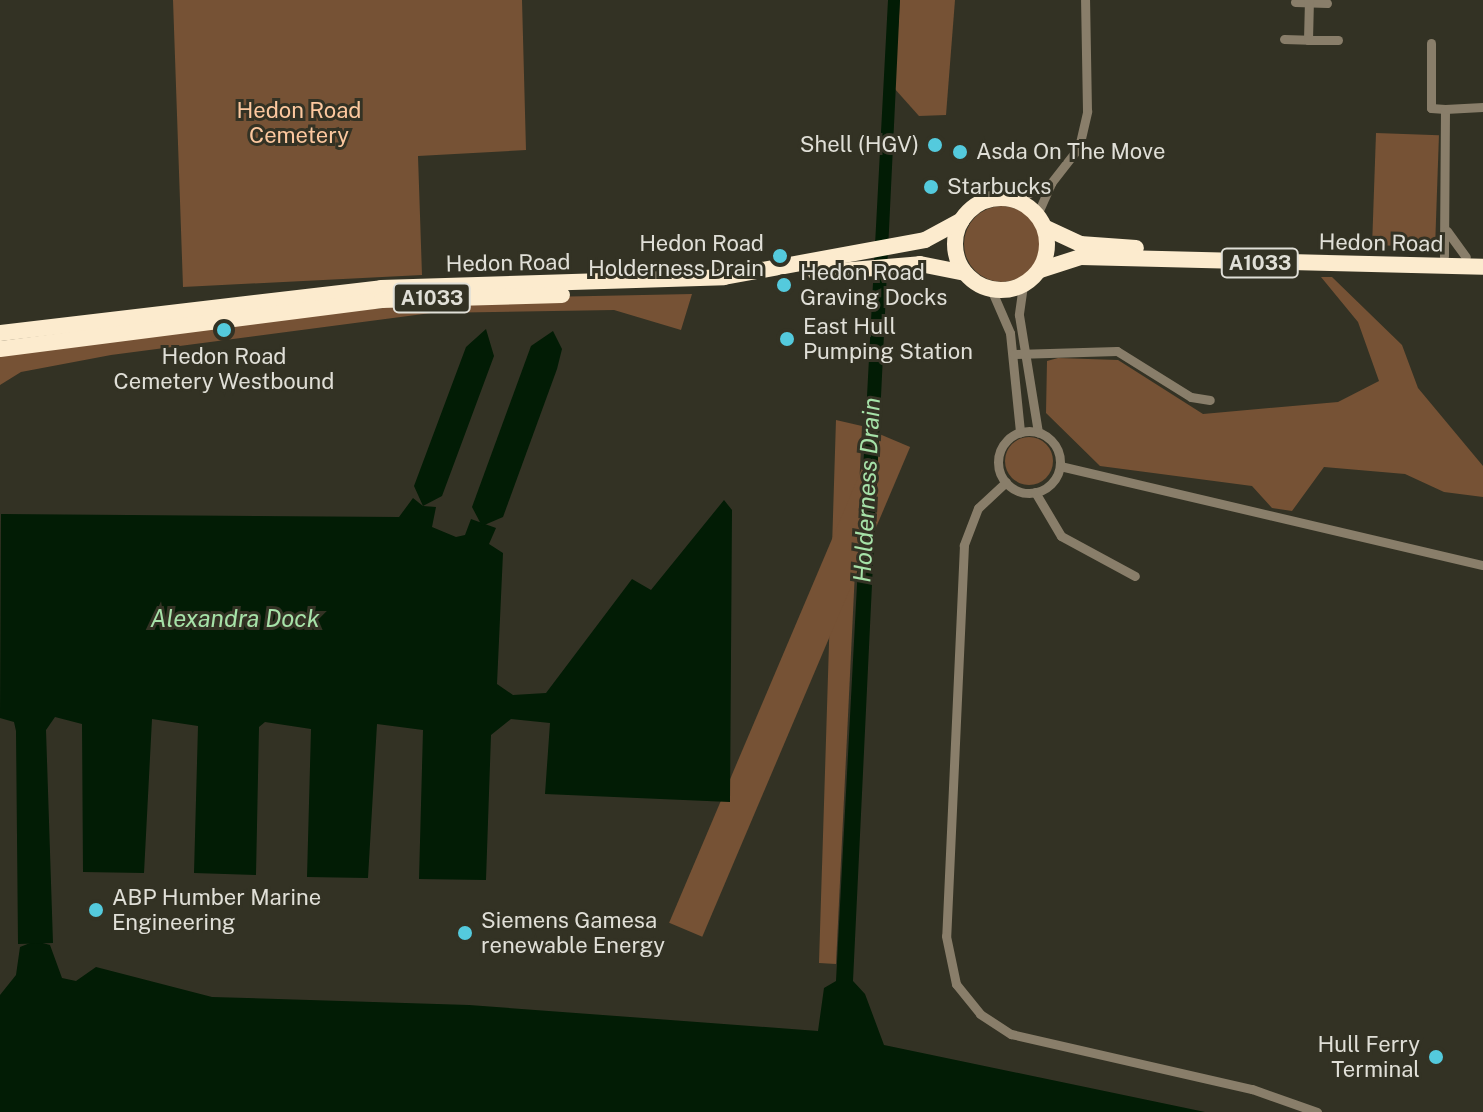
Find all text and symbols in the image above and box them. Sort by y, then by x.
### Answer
park label: Hedon Road Cemetery [237,97,361,148]
place label: Shell (HGV) [800,132,919,158]
marker: Shell (HGV) [926,136,944,154]
place label: Asda On The Move [976,139,1166,165]
marker: Asda On The Move [951,143,969,161]
place label: Starbucks [947,174,1051,200]
marker: Starbucks [922,178,940,196]
street label: Hedon Road [1318,229,1444,257]
place label: Hedon Road Holderness Drain [588,230,764,282]
marker: Hedon Road Holderness Drain [771,247,789,265]
road number: A1033 [1220,247,1300,279]
street label: Hedon Road [445,249,571,277]
place label: Hedon Road Graving Docks [800,259,947,310]
marker: Hedon Road Graving Docks [775,276,793,294]
road number: A1033 [392,282,472,314]
place label: East Hull Pumping Station [803,313,973,364]
marker: Hedon Road Cemetery Westbound [215,321,233,339]
marker: East Hull Pumping Station [778,330,796,348]
place label: Hedon Road Cemetery Westbound [113,343,335,394]
water label: Holderness Drain [848,397,886,583]
water label: Alexandra Dock [150,605,320,633]
place label: ABP Humber Marine Engineering [112,884,321,936]
marker: ABP Humber Marine Engineering [87,901,105,919]
place label: Siemens Gamesa renewable Energy [481,907,665,958]
marker: Siemens Gamesa renewable Energy [456,924,474,942]
place label: Hull Ferry Terminal [1317,1031,1420,1082]
marker: Hull Ferry Terminal [1427,1048,1445,1066]

